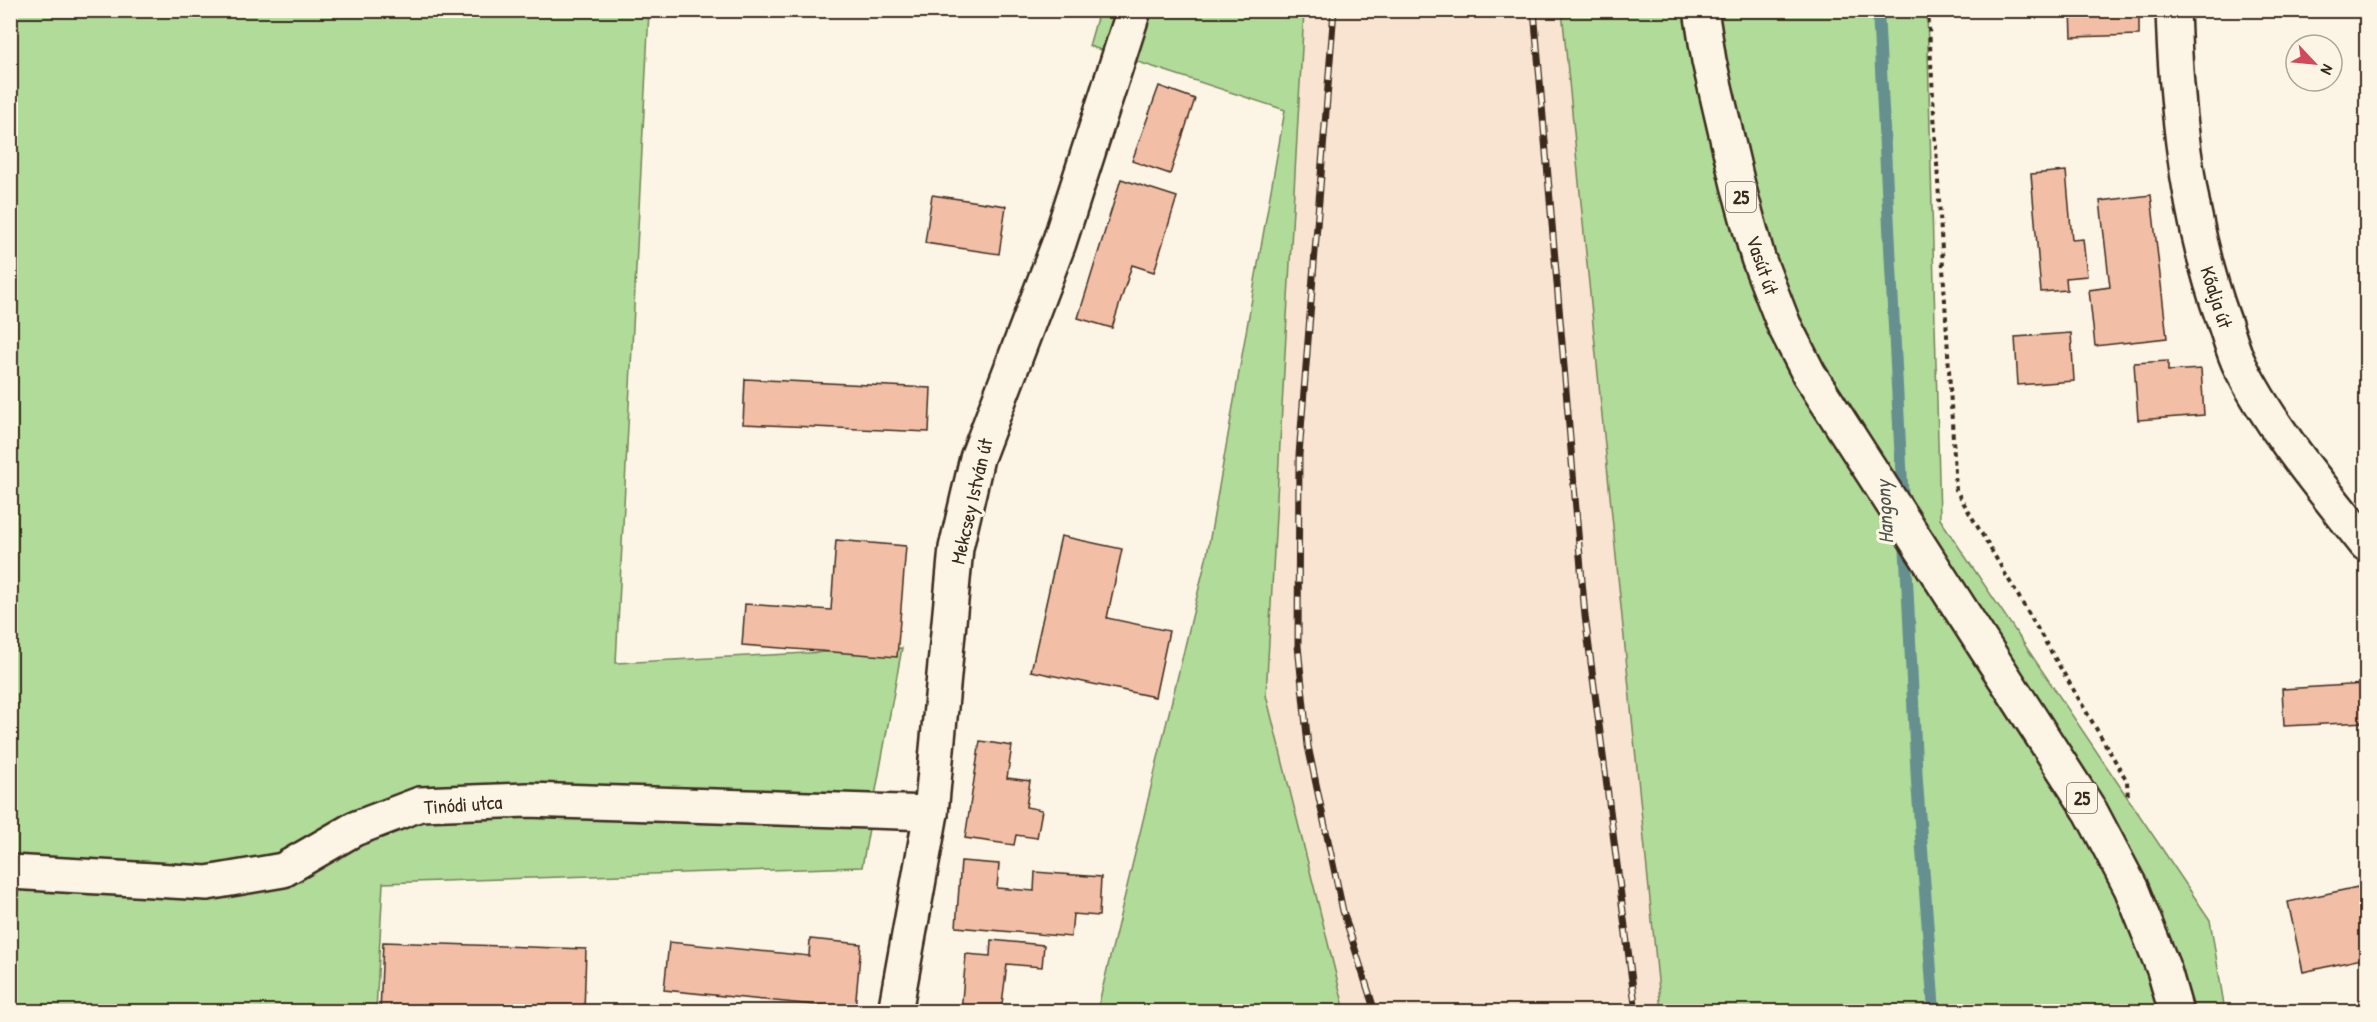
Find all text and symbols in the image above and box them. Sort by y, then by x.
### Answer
north arrow [2284,33,2344,93]
text: N [2316,61,2339,79]
road number: 25 [1726,182,1756,212]
street label: Vasút út [1740,232,1786,299]
street label: Kőalja út [2194,263,2240,333]
street label: Mekcsey István út [943,434,999,567]
water label: Hangony [1868,477,1900,545]
road number: 25 [2067,783,2097,813]
street label: Tinódi utca [423,788,503,820]

